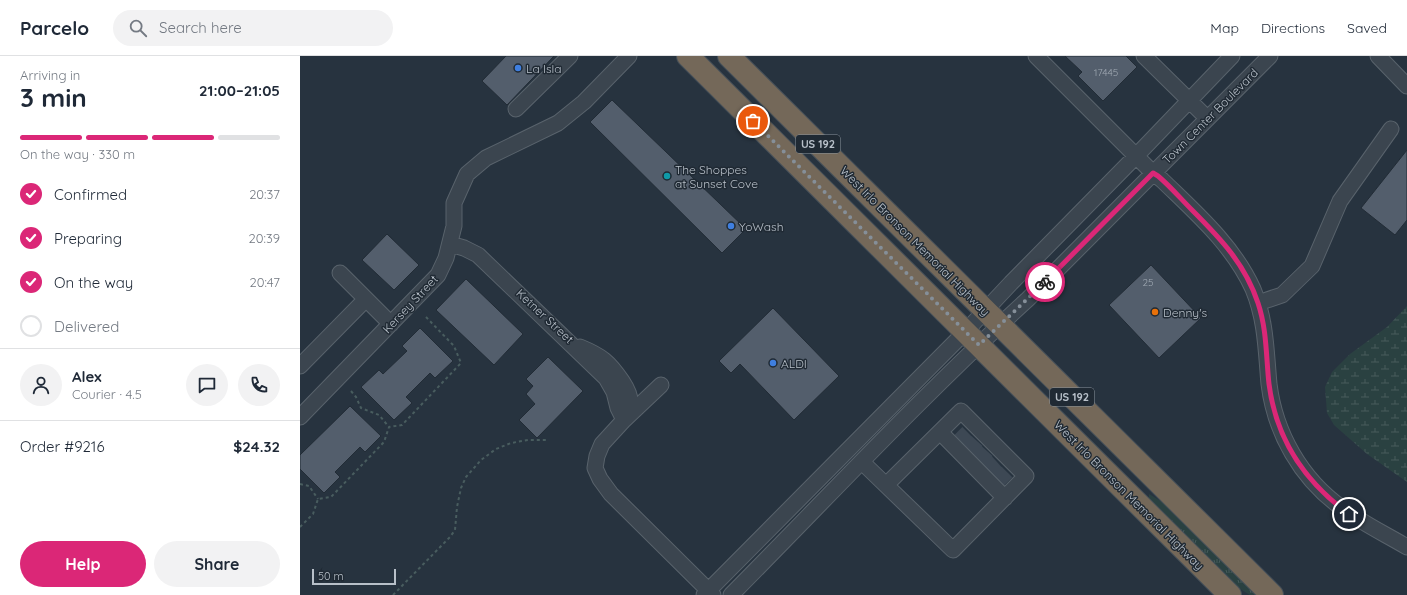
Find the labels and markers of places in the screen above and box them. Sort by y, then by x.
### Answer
place label: La Isla [526,61,562,76]
marker: La Isla [513,63,523,73]
pin [736,104,770,138]
place label: The Shoppes at Sunset Cove [675,162,758,191]
marker: The Shoppes at Sunset Cove [662,171,672,181]
place label: YoWash [739,219,783,234]
marker: YoWash [726,221,736,231]
place label: Denny's [1163,305,1207,320]
marker: Denny's [1150,307,1160,317]
place label: ALDI [781,356,807,371]
marker: ALDI [768,358,778,368]
pin [1332,497,1366,531]

